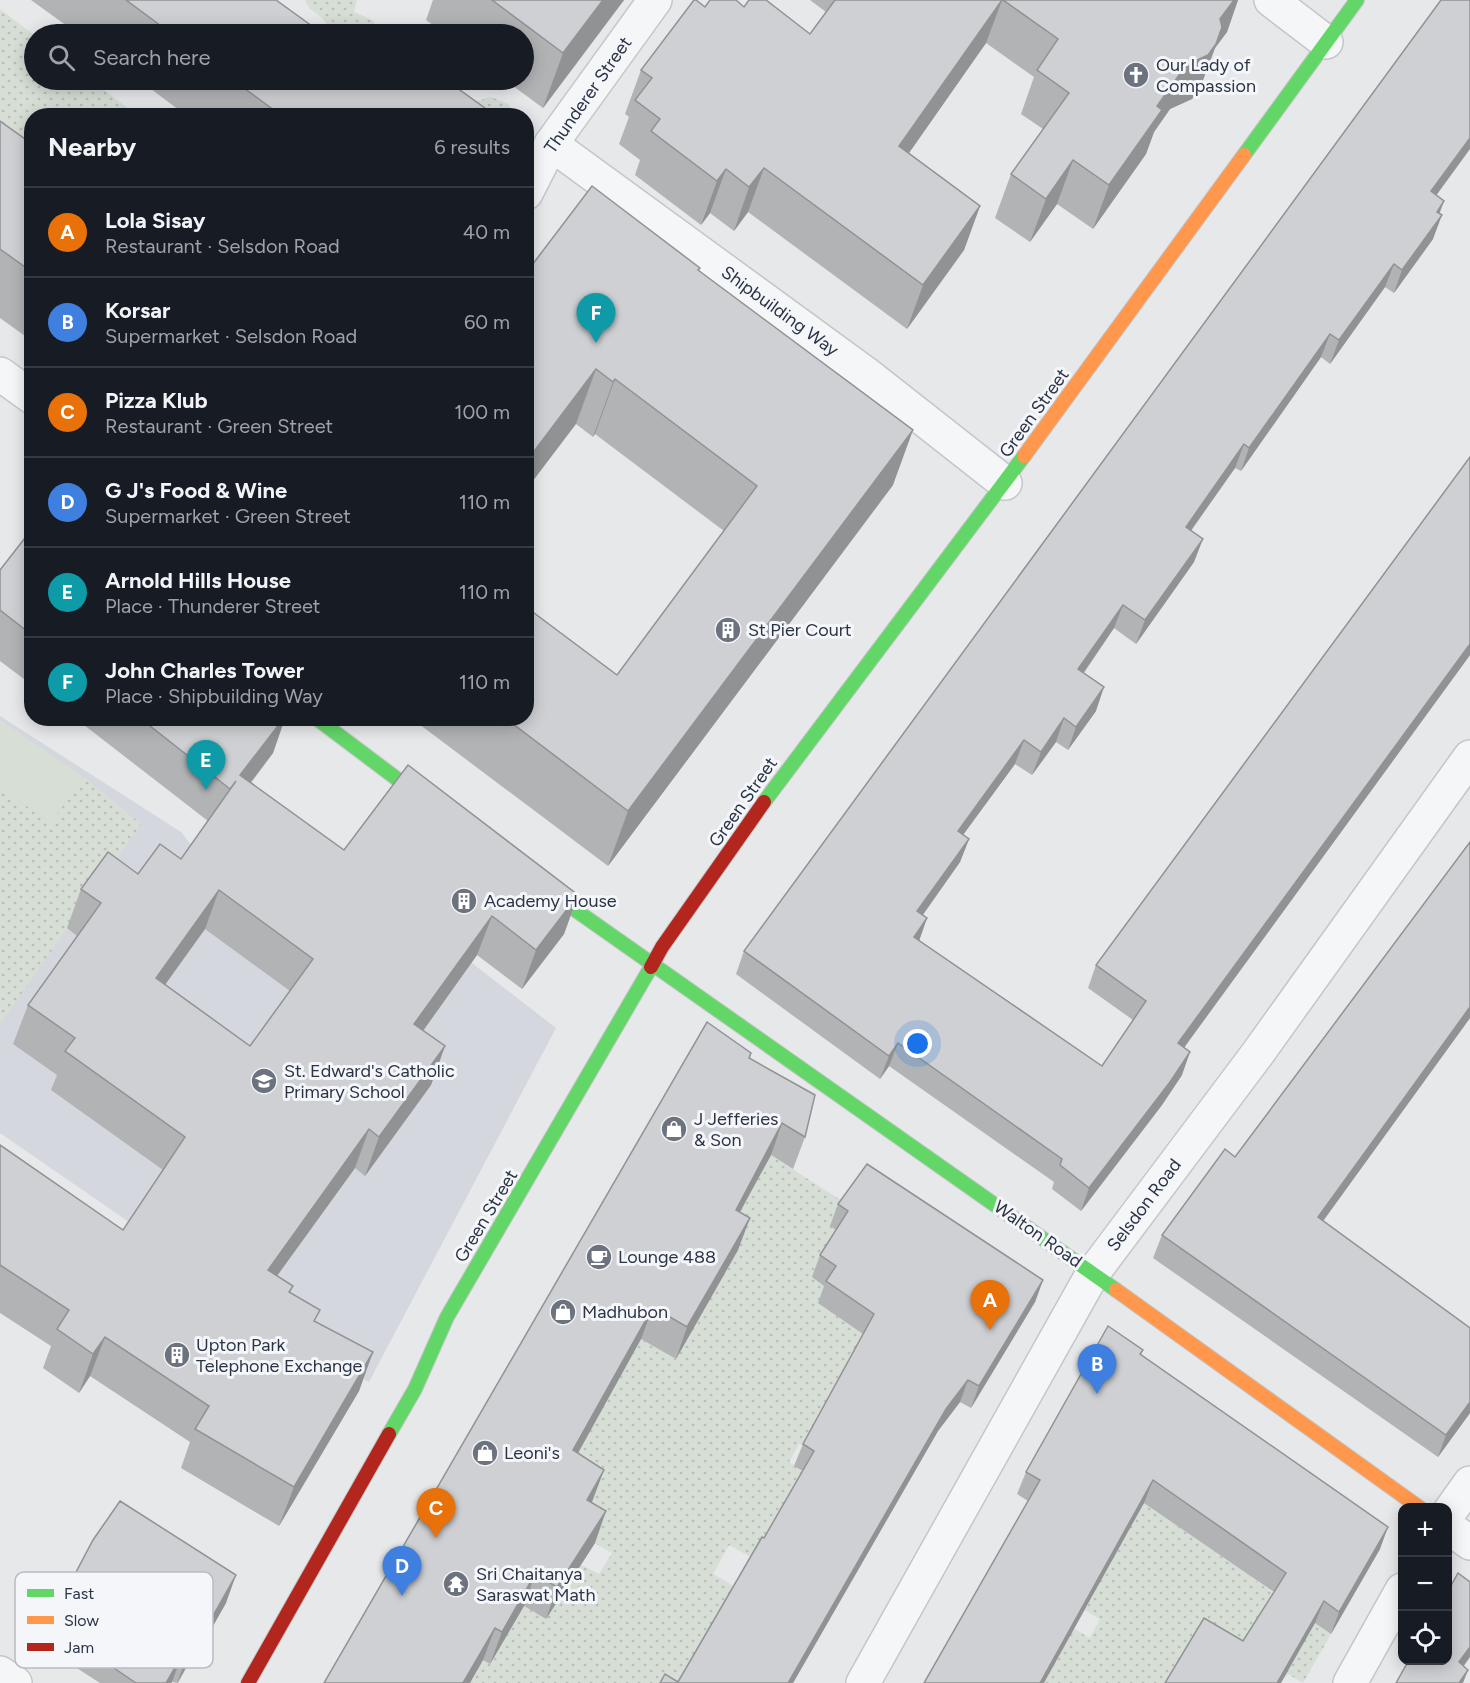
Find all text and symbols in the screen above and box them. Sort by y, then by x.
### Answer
search box [24,24,534,90]
street label: Thunderer Street [540,32,636,158]
icon: search [45,41,78,74]
text: Search here [93,44,211,71]
place label: Our Lady of Compassion [1156,54,1256,97]
church icon: Our Lady of Compassion [1121,60,1151,90]
text: Nearby [48,131,136,163]
text: 6 results [434,135,510,159]
text: Lola Sisay [105,207,205,234]
text: A [60,220,75,244]
text: 40 m [463,220,510,244]
text: Restaurant · Selsdon Road [105,234,340,258]
street label: Shipbuilding Way [717,261,843,361]
pin: F [576,294,616,343]
text: Korsar [105,297,170,324]
text: B [61,310,74,334]
text: 60 m [464,310,510,334]
text: Supermarket · Selsdon Road [105,324,357,348]
street label: Green Street [994,364,1074,462]
text: Pizza Klub [105,387,208,414]
text: C [60,400,75,424]
text: 100 m [454,400,510,424]
text: Restaurant · Green Street [105,414,333,438]
text: G J's Food & Wine [105,477,287,504]
text: D [61,490,75,514]
text: 110 m [459,490,510,514]
text: Supermarket · Green Street [105,504,351,528]
text: Arnold Hills House [105,567,291,594]
text: E [62,580,73,604]
text: 110 m [459,580,510,604]
text: Place · Thunderer Street [105,594,320,618]
building icon: St Pier Court [713,615,743,645]
place label: St Pier Court [748,619,852,641]
text: John Charles Tower [105,657,304,684]
text: F [62,670,73,694]
text: 110 m [459,670,510,694]
text: Place · Shipbuilding Way [105,684,323,708]
pin: E [186,740,226,790]
street label: Green Street [704,753,782,851]
building icon: Academy House [449,886,479,916]
place label: Academy House [484,890,617,912]
your location [903,1029,932,1058]
place label: St. Edward's Catholic Primary School [284,1060,455,1103]
school or university icon: St. Edward's Catholic Primary School [249,1066,279,1096]
place label: J Jefferies & Son [694,1108,778,1151]
shop icon: J Jefferies & Son [659,1114,689,1144]
street label: Selsdon Road [1102,1154,1186,1256]
street label: Green Street [450,1165,522,1266]
street label: Walton Road [990,1196,1086,1272]
cafe icon: Lounge 488 [584,1242,614,1272]
place label: Lounge 488 [618,1246,716,1268]
pin: A [970,1280,1010,1330]
shop icon: Madhubon [548,1297,578,1327]
place label: Madhubon [582,1301,668,1323]
place label: Upton Park Telephone Exchange [196,1334,363,1377]
building icon: Upton Park Telephone Exchange [162,1340,192,1370]
pin: B [1078,1344,1116,1394]
shop icon: Leoni's [470,1438,500,1468]
place label: Leoni's [504,1442,560,1464]
pin: C [416,1488,456,1538]
map controls [1398,1503,1452,1665]
button: + [1398,1503,1452,1557]
pin: D [382,1546,422,1596]
button: − [1398,1557,1452,1611]
place label: Sri Chaitanya Saraswat Math [476,1563,595,1606]
temple icon: Sri Chaitanya Saraswat Math [441,1569,471,1599]
legend [15,1572,213,1668]
text: Fast [64,1584,94,1603]
text: Slow [64,1611,99,1630]
button: locate [1398,1611,1452,1665]
text: Jam [64,1638,94,1657]

